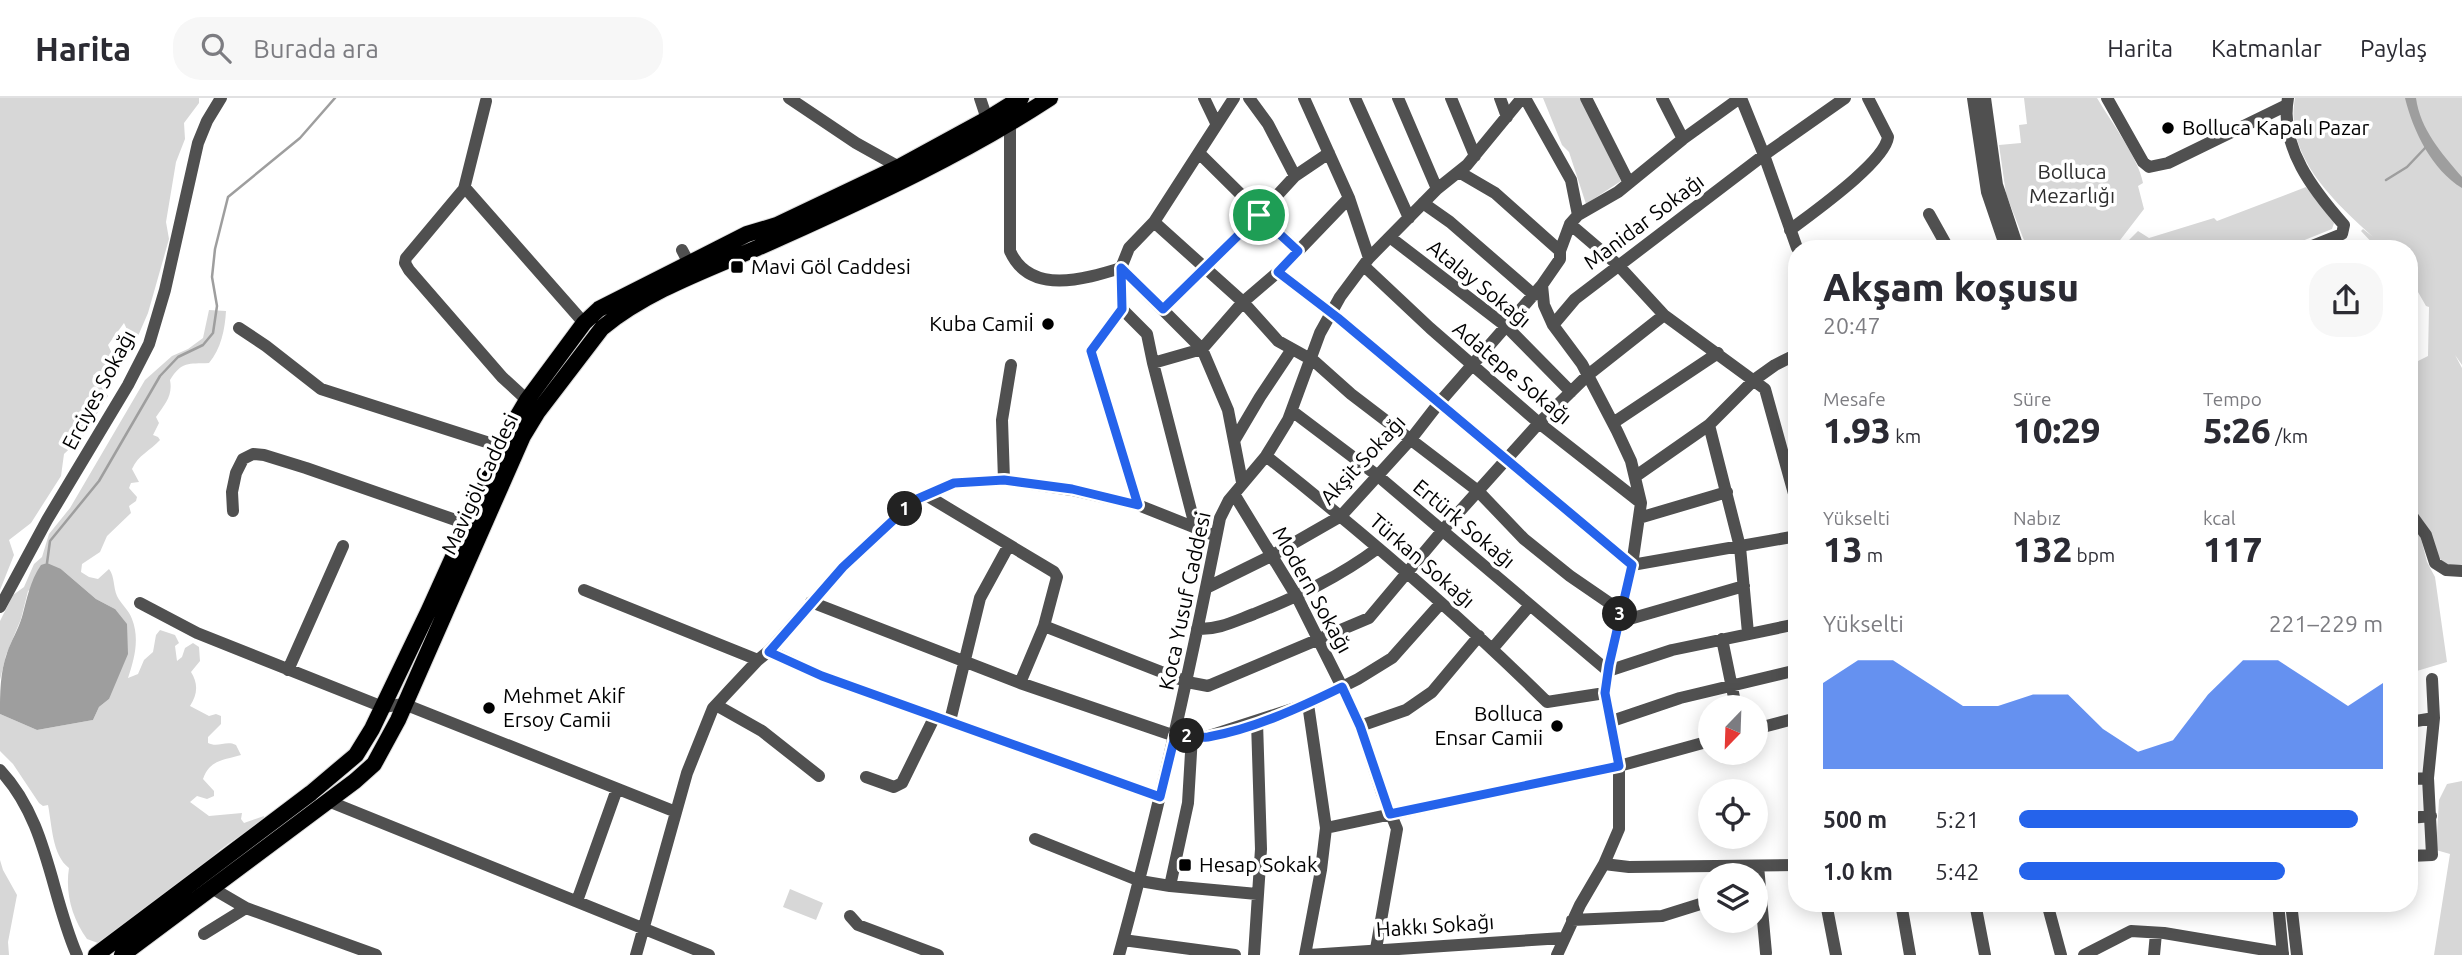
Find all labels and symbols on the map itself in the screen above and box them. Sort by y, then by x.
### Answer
place label: Bolluca Kapalı Pazar [2182,115,2370,139]
marker: Bolluca Kapalı Pazar [2160,120,2176,136]
park label: Bolluca Mezarlığı [2029,159,2115,207]
street label: Manidar Sokağı [1579,168,1708,274]
pin [1229,185,1289,245]
street label: Atalay Sokağı [1423,234,1536,332]
place label: Mavi Göl Caddesi [751,254,911,278]
marker: Mavi Göl Caddesi [729,259,745,275]
place label: Kuba Camiİ [929,311,1034,335]
marker: Kuba Camiİ [1040,316,1056,332]
street label: Adatepe Sokağı [1449,316,1577,429]
street label: Erciyes Sokağı [57,326,140,453]
street label: Mavigöl Caddesi [436,409,522,558]
street label: Akşit Sokağı [1315,410,1410,509]
street label: Ertürk Sokağı [1409,474,1520,573]
pin: 1 [888,492,922,526]
street label: Türkan Sokağı [1365,508,1480,612]
street label: Koca Yusuf Caddesi [1153,509,1215,692]
street label: Modern Sokağı [1268,522,1358,657]
pin: 3 [1602,596,1638,632]
place label: Mehmet Akif Ersoy Camii [503,683,626,731]
north arrow [1698,695,1768,765]
marker: Mehmet Akif Ersoy Camii [481,700,497,716]
place label: Bolluca Ensar Camii [1435,701,1543,749]
pin: 2 [1170,718,1204,754]
marker: Bolluca Ensar Camii [1549,718,1565,734]
place label: Hesap Sokak [1199,852,1318,876]
marker: Hesap Sokak [1177,857,1193,873]
street label: Hakkı Sokağı [1375,909,1495,941]

